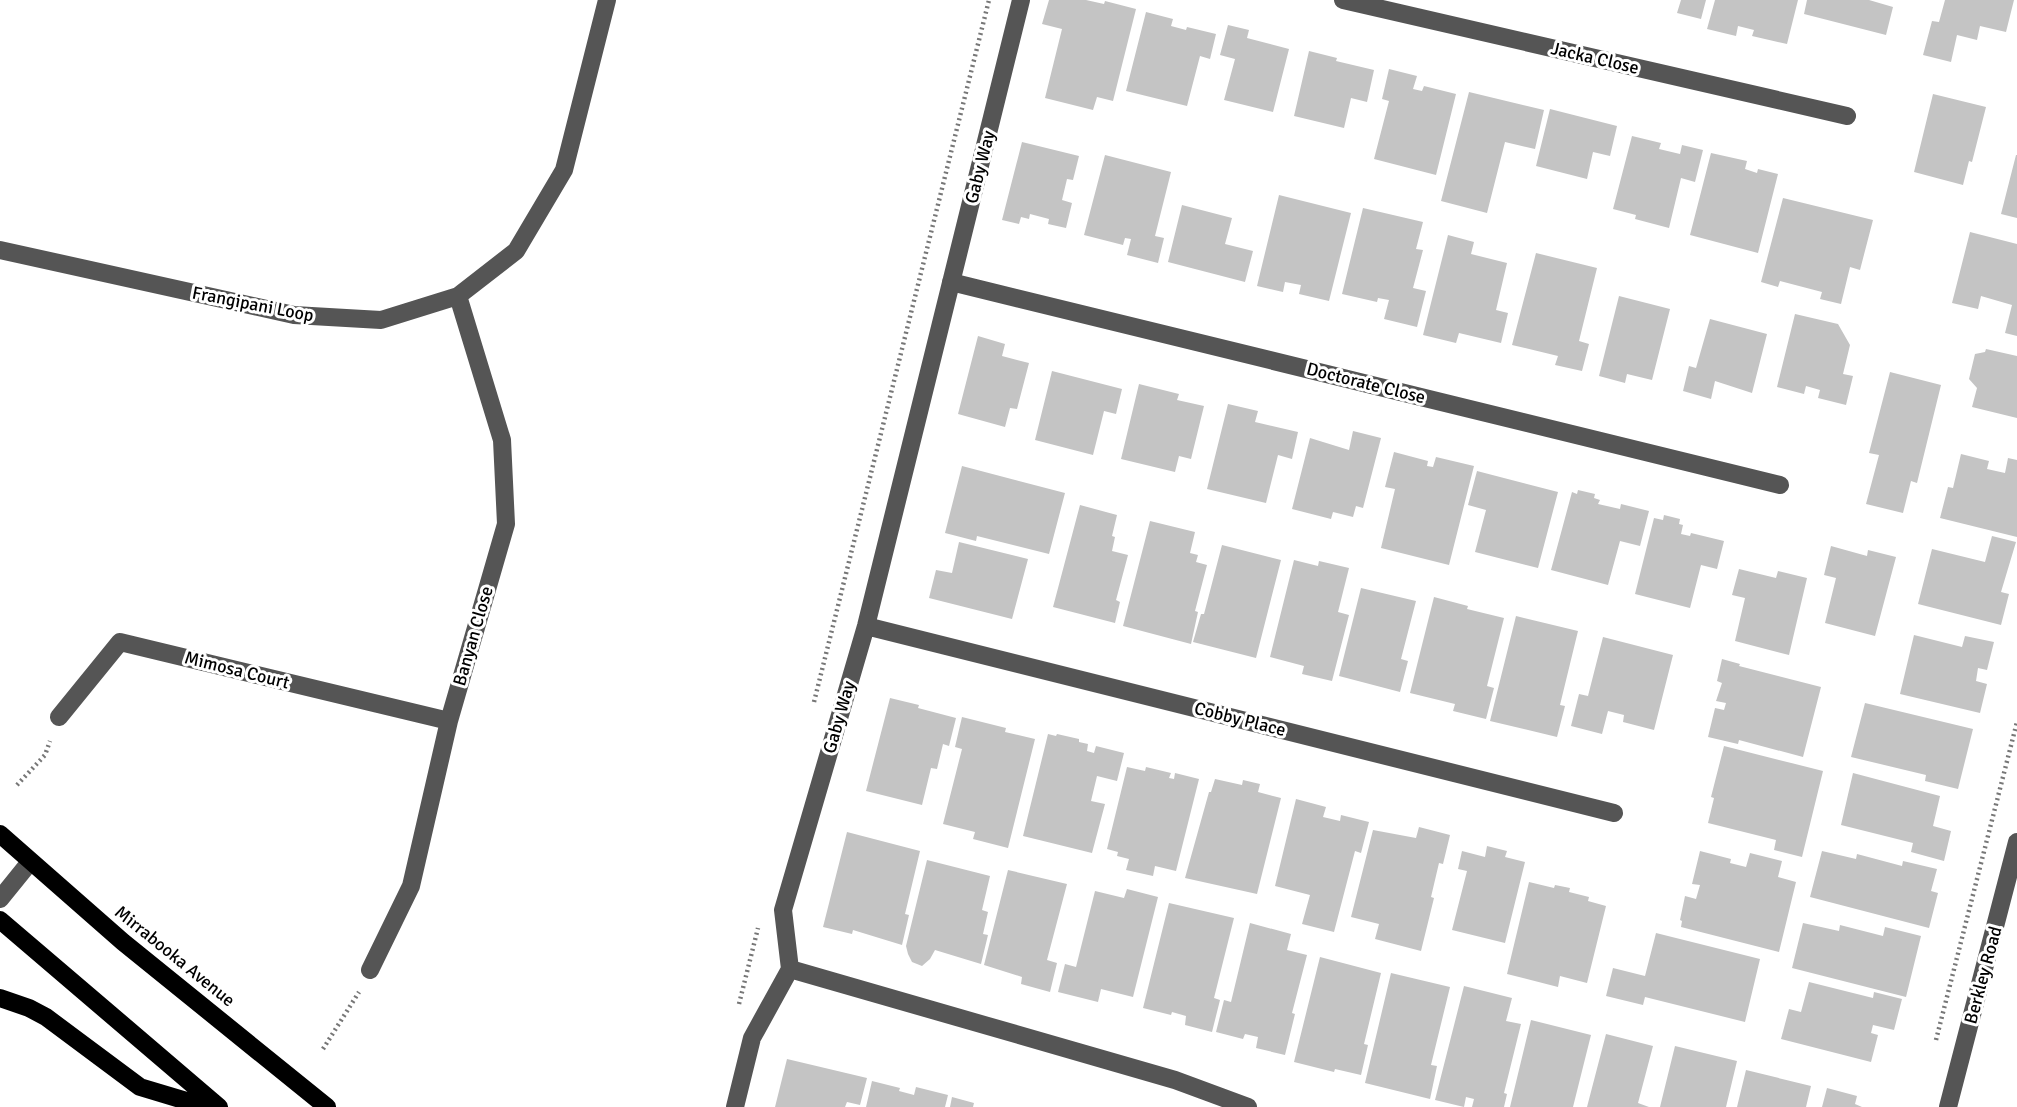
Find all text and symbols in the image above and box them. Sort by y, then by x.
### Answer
street label: Jacka Close [1549,37,1641,79]
street label: Gaby Way [960,128,1000,206]
street label: Frangipani Loop [190,281,316,327]
street label: Doctorate Close [1304,358,1428,408]
street label: Banyan Close [448,584,498,688]
street label: Mimosa Court [182,646,292,694]
street label: Gaby Way [818,678,860,756]
street label: Cobby Place [1192,697,1288,741]
street label: Mirrabooka Avenue [110,901,240,1011]
street label: Berkley Road [1959,924,2007,1026]

